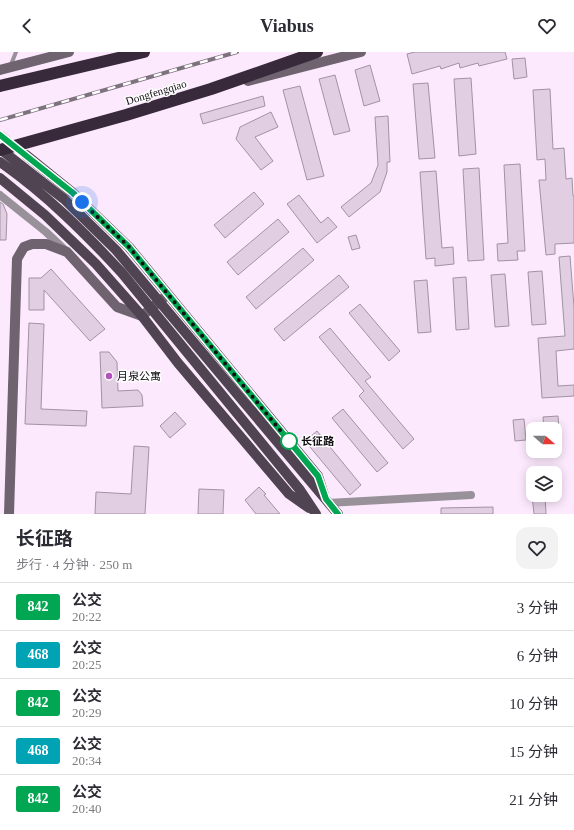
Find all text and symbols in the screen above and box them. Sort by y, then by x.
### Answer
icon: back [16,15,38,37]
icon: heart [536,15,558,37]
text: Viabus [260,16,314,36]
street label: Dongfengqiao [124,77,188,107]
your location [72,192,92,212]
place label: 月泉公寓 [117,370,161,382]
marker: 月泉公寓 [104,371,114,381]
north arrow [526,422,562,458]
map controls [526,422,562,502]
marker: 长征路 [280,432,298,450]
place label: 长征路 [301,435,335,447]
button: layers [526,466,562,502]
button: heart [516,527,558,569]
text: 长征路 [16,528,73,549]
text: 步行 · 4 分钟 · 250 m [16,557,132,572]
text: 公交 [72,592,102,608]
text: 842 [28,599,49,614]
text: 3 分钟 [517,600,558,616]
text: 20:22 [72,609,102,624]
text: 公交 [72,640,102,656]
text: 468 [28,647,49,662]
text: 6 分钟 [517,648,558,664]
text: 20:25 [72,657,102,672]
text: 公交 [72,688,102,704]
text: 842 [28,695,49,710]
text: 10 分钟 [509,696,558,712]
text: 20:29 [72,705,102,720]
text: 公交 [72,736,102,752]
text: 468 [28,743,49,758]
text: 15 分钟 [509,744,558,760]
text: 20:34 [72,753,102,768]
text: 公交 [72,784,102,800]
text: 842 [28,791,49,806]
text: 21 分钟 [509,792,558,808]
text: 20:40 [72,801,102,816]

